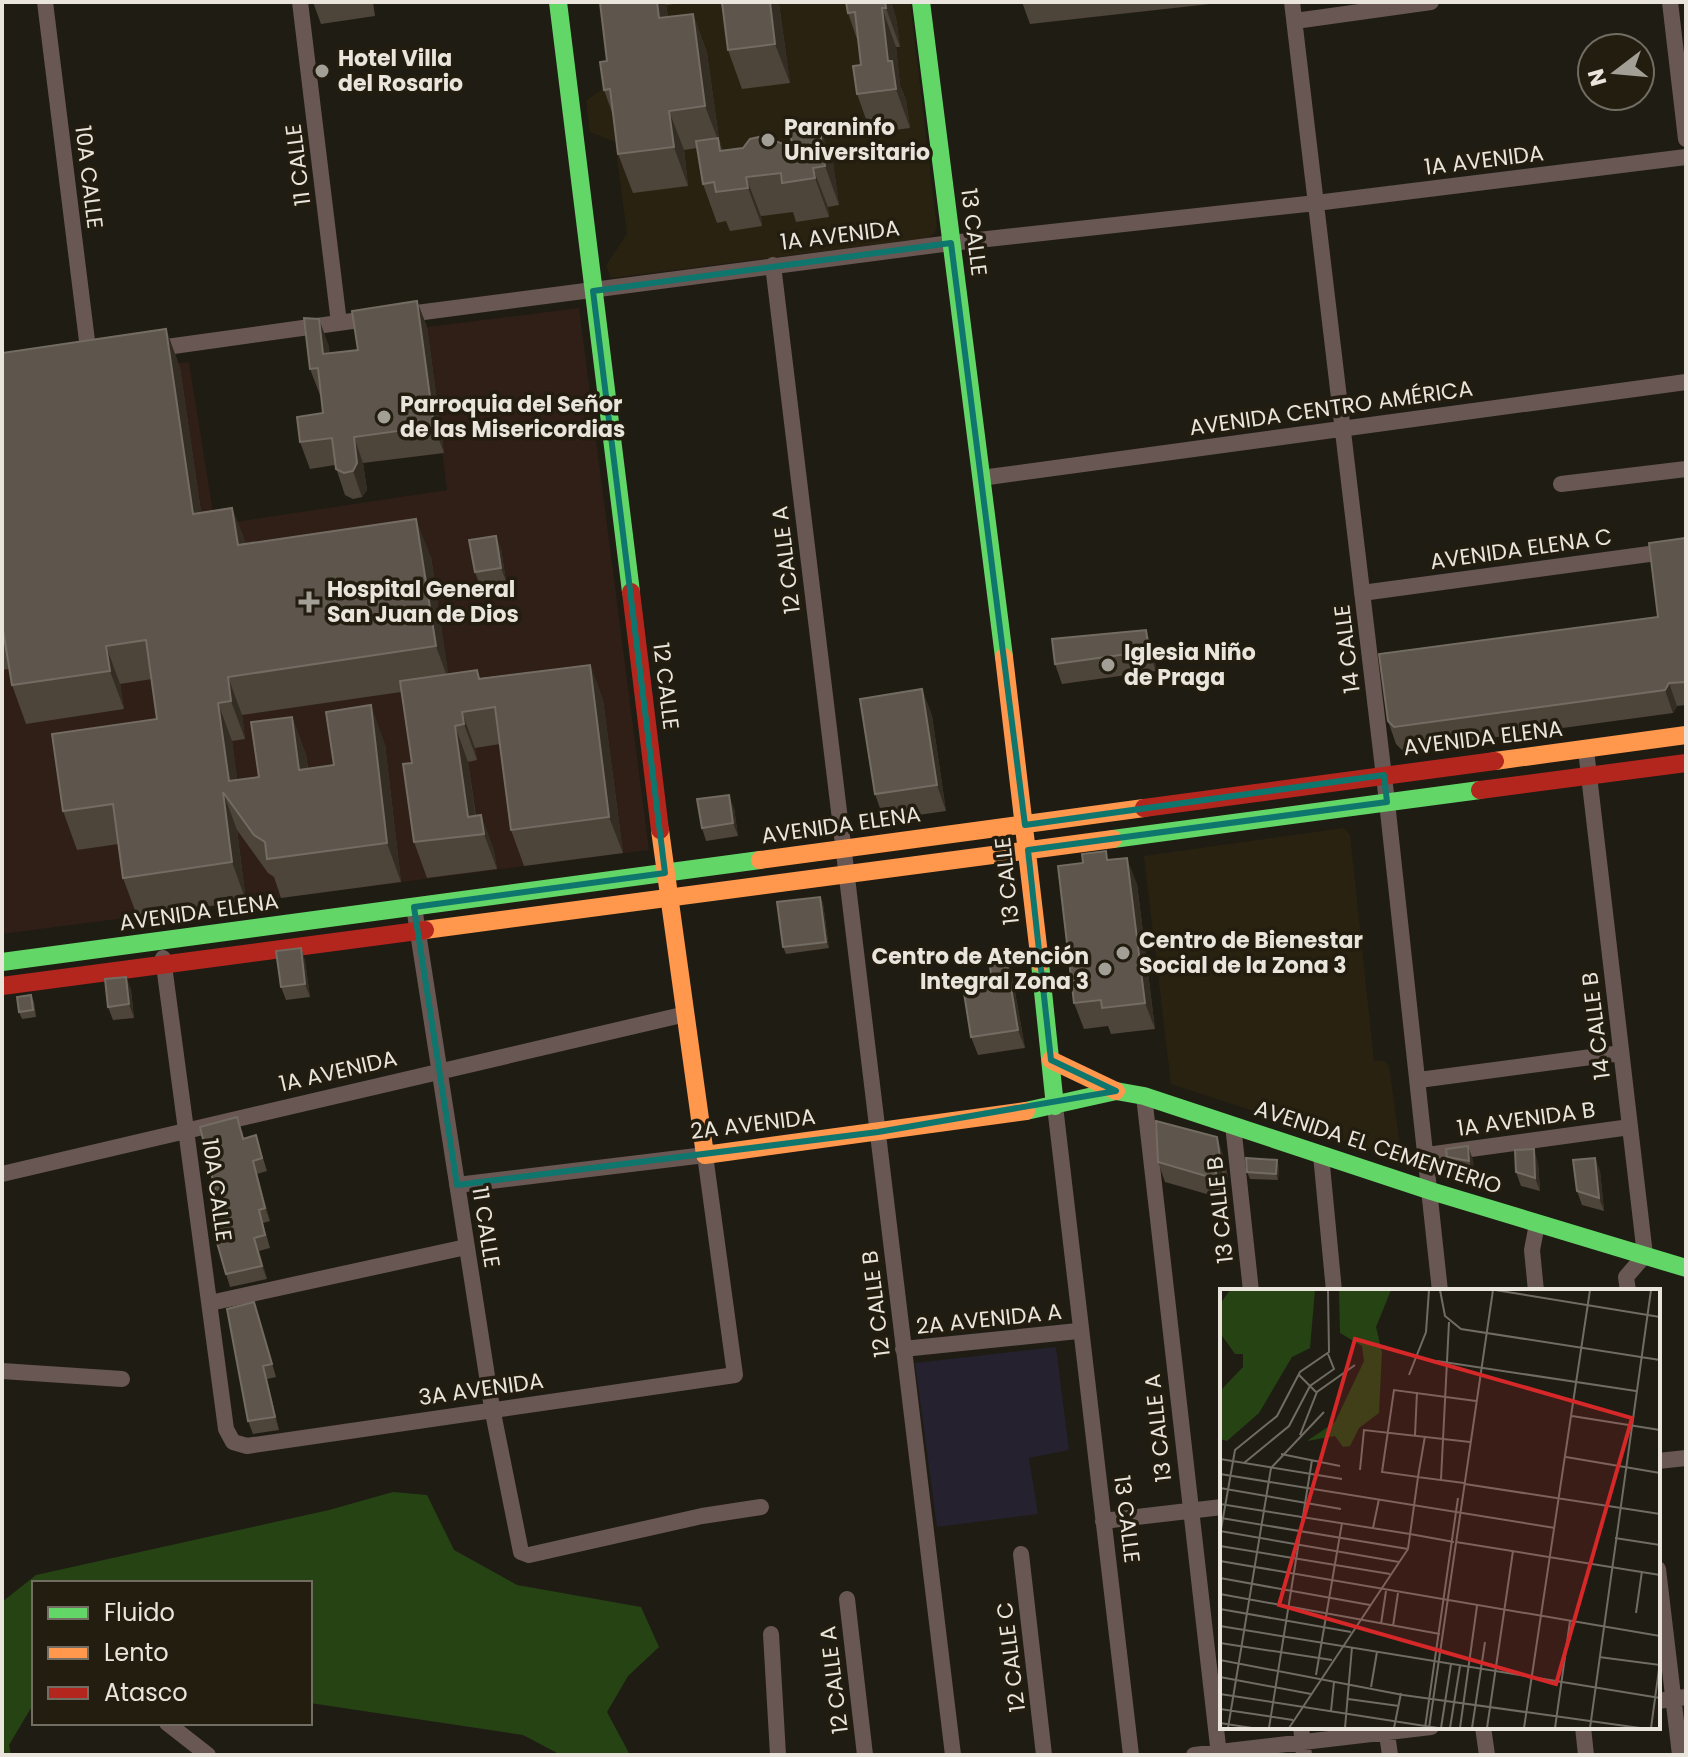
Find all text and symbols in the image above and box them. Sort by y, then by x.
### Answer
north arrow [1576,32,1656,112]
place label: Hotel Villa del Rosario [338,43,463,99]
marker: Hotel Villa del Rosario [313,62,331,80]
text: N [1580,65,1614,90]
place label: Paraninfo Universitario [784,112,930,168]
street label: 11 CALLE [278,122,318,208]
street label: 10A CALLE [67,124,111,230]
marker: Paraninfo Universitario [759,131,777,149]
street label: 1A AVENIDA [1423,137,1546,183]
street label: 13 CALLE [953,186,995,278]
street label: 1A AVENIDA [779,212,902,258]
street label: AVENIDA CENTRO AMÉRICA [1187,373,1475,443]
place label: Parroquia del Señor de las Misericordias [400,389,625,445]
marker: Parroquia del Señor de las Misericordias [375,408,393,426]
street label: 12 CALLE A [764,504,808,616]
street label: AVENIDA ELENA C [1428,521,1614,577]
place label: Hospital General San Juan de Dios [327,574,519,630]
marker: Hospital General San Juan de Dios [298,591,320,613]
street label: 14 CALLE [1326,603,1368,695]
place label: Iglesia Niño de Praga [1124,637,1256,693]
street label: 12 CALLE [645,641,687,731]
marker: Iglesia Niño de Praga [1099,656,1117,674]
street label: AVENIDA ELENA [1401,713,1565,763]
street label: AVENIDA ELENA [759,798,923,852]
street label: 13 CALLE [987,836,1027,926]
street label: AVENIDA ELENA [117,885,281,939]
place label: Centro de Bienestar Social de la Zona 3 [1139,925,1363,981]
place label: Centro de Atención Integral Zona 3 [872,941,1089,997]
marker: Centro de Bienestar Social de la Zona 3 [1114,944,1132,962]
marker: Centro de Atención Integral Zona 3 [1096,960,1114,978]
street label: 14 CALLE B [1574,970,1618,1082]
street label: 1A AVENIDA [276,1042,400,1100]
street label: AVENIDA EL CEMENTERIO [1251,1092,1505,1202]
street label: 1A AVENIDA B [1455,1094,1597,1144]
street label: 2A AVENIDA [689,1101,817,1147]
street label: 10A CALLE [194,1137,240,1243]
street label: 13 CALLE B [1199,1155,1241,1265]
street label: 11 CALLE [464,1184,508,1270]
street label: 12 CALLE B [854,1249,898,1359]
inset map [1220,1289,1660,1729]
street label: 2A AVENIDA A [915,1296,1064,1342]
street label: 3A AVENIDA [416,1365,546,1413]
street label: 13 CALLE A [1137,1372,1179,1484]
street label: 13 CALLE [1106,1473,1148,1565]
legend [32,1581,312,1725]
text: Fluido [104,1596,175,1629]
street label: 12 CALLE C [989,1600,1033,1714]
street label: 12 CALLE A [812,1624,856,1736]
text: Lento [104,1636,169,1669]
text: Atasco [104,1676,188,1709]

